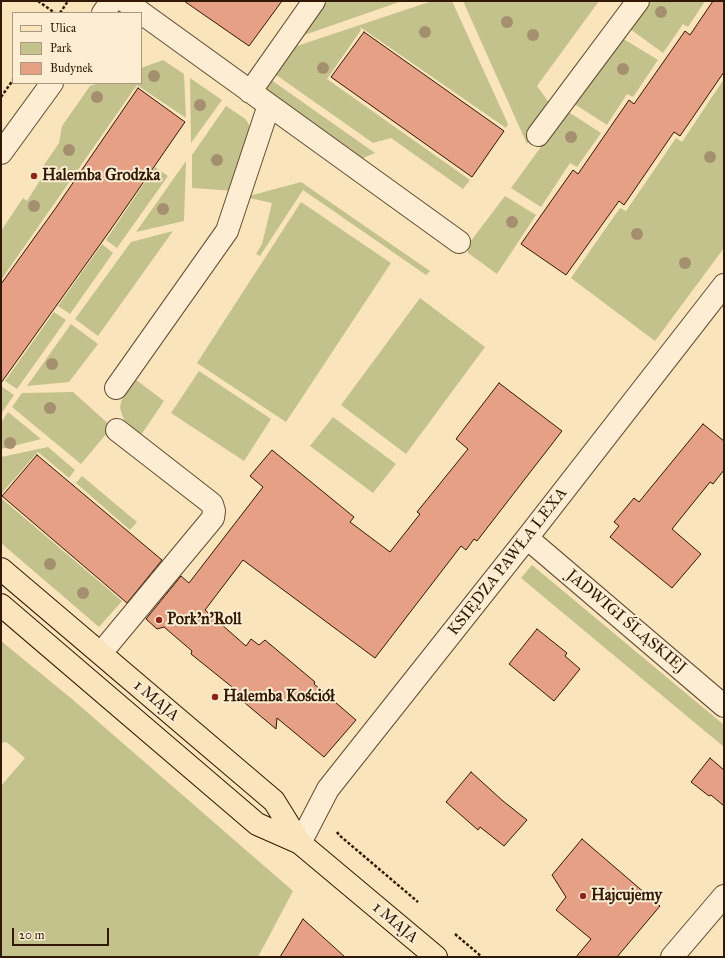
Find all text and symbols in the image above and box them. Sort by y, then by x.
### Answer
legend [12,12,142,84]
text: Ulica [50,21,76,35]
text: Park [50,41,72,55]
text: Budynek [50,61,93,75]
place label: Halemba Grodzka [42,166,160,186]
marker: Halemba Grodzka [29,171,39,181]
street label: KSIĘDZA PAWŁA LEXA [444,484,572,640]
street label: JADWIGI ŚLĄSKIEJ [562,566,690,678]
place label: Pork'n'Roll [167,610,242,630]
marker: Pork'n'Roll [154,615,164,625]
street label: 1 MAJA [129,676,183,726]
place label: Halemba Kościół [223,687,335,707]
marker: Halemba Kościół [210,692,220,702]
place label: Hajcujemy [591,886,662,906]
marker: Hajcujemy [578,891,588,901]
street label: 1 MAJA [368,898,422,948]
scale bar [14,920,111,946]
text: 20 m [19,928,45,942]

